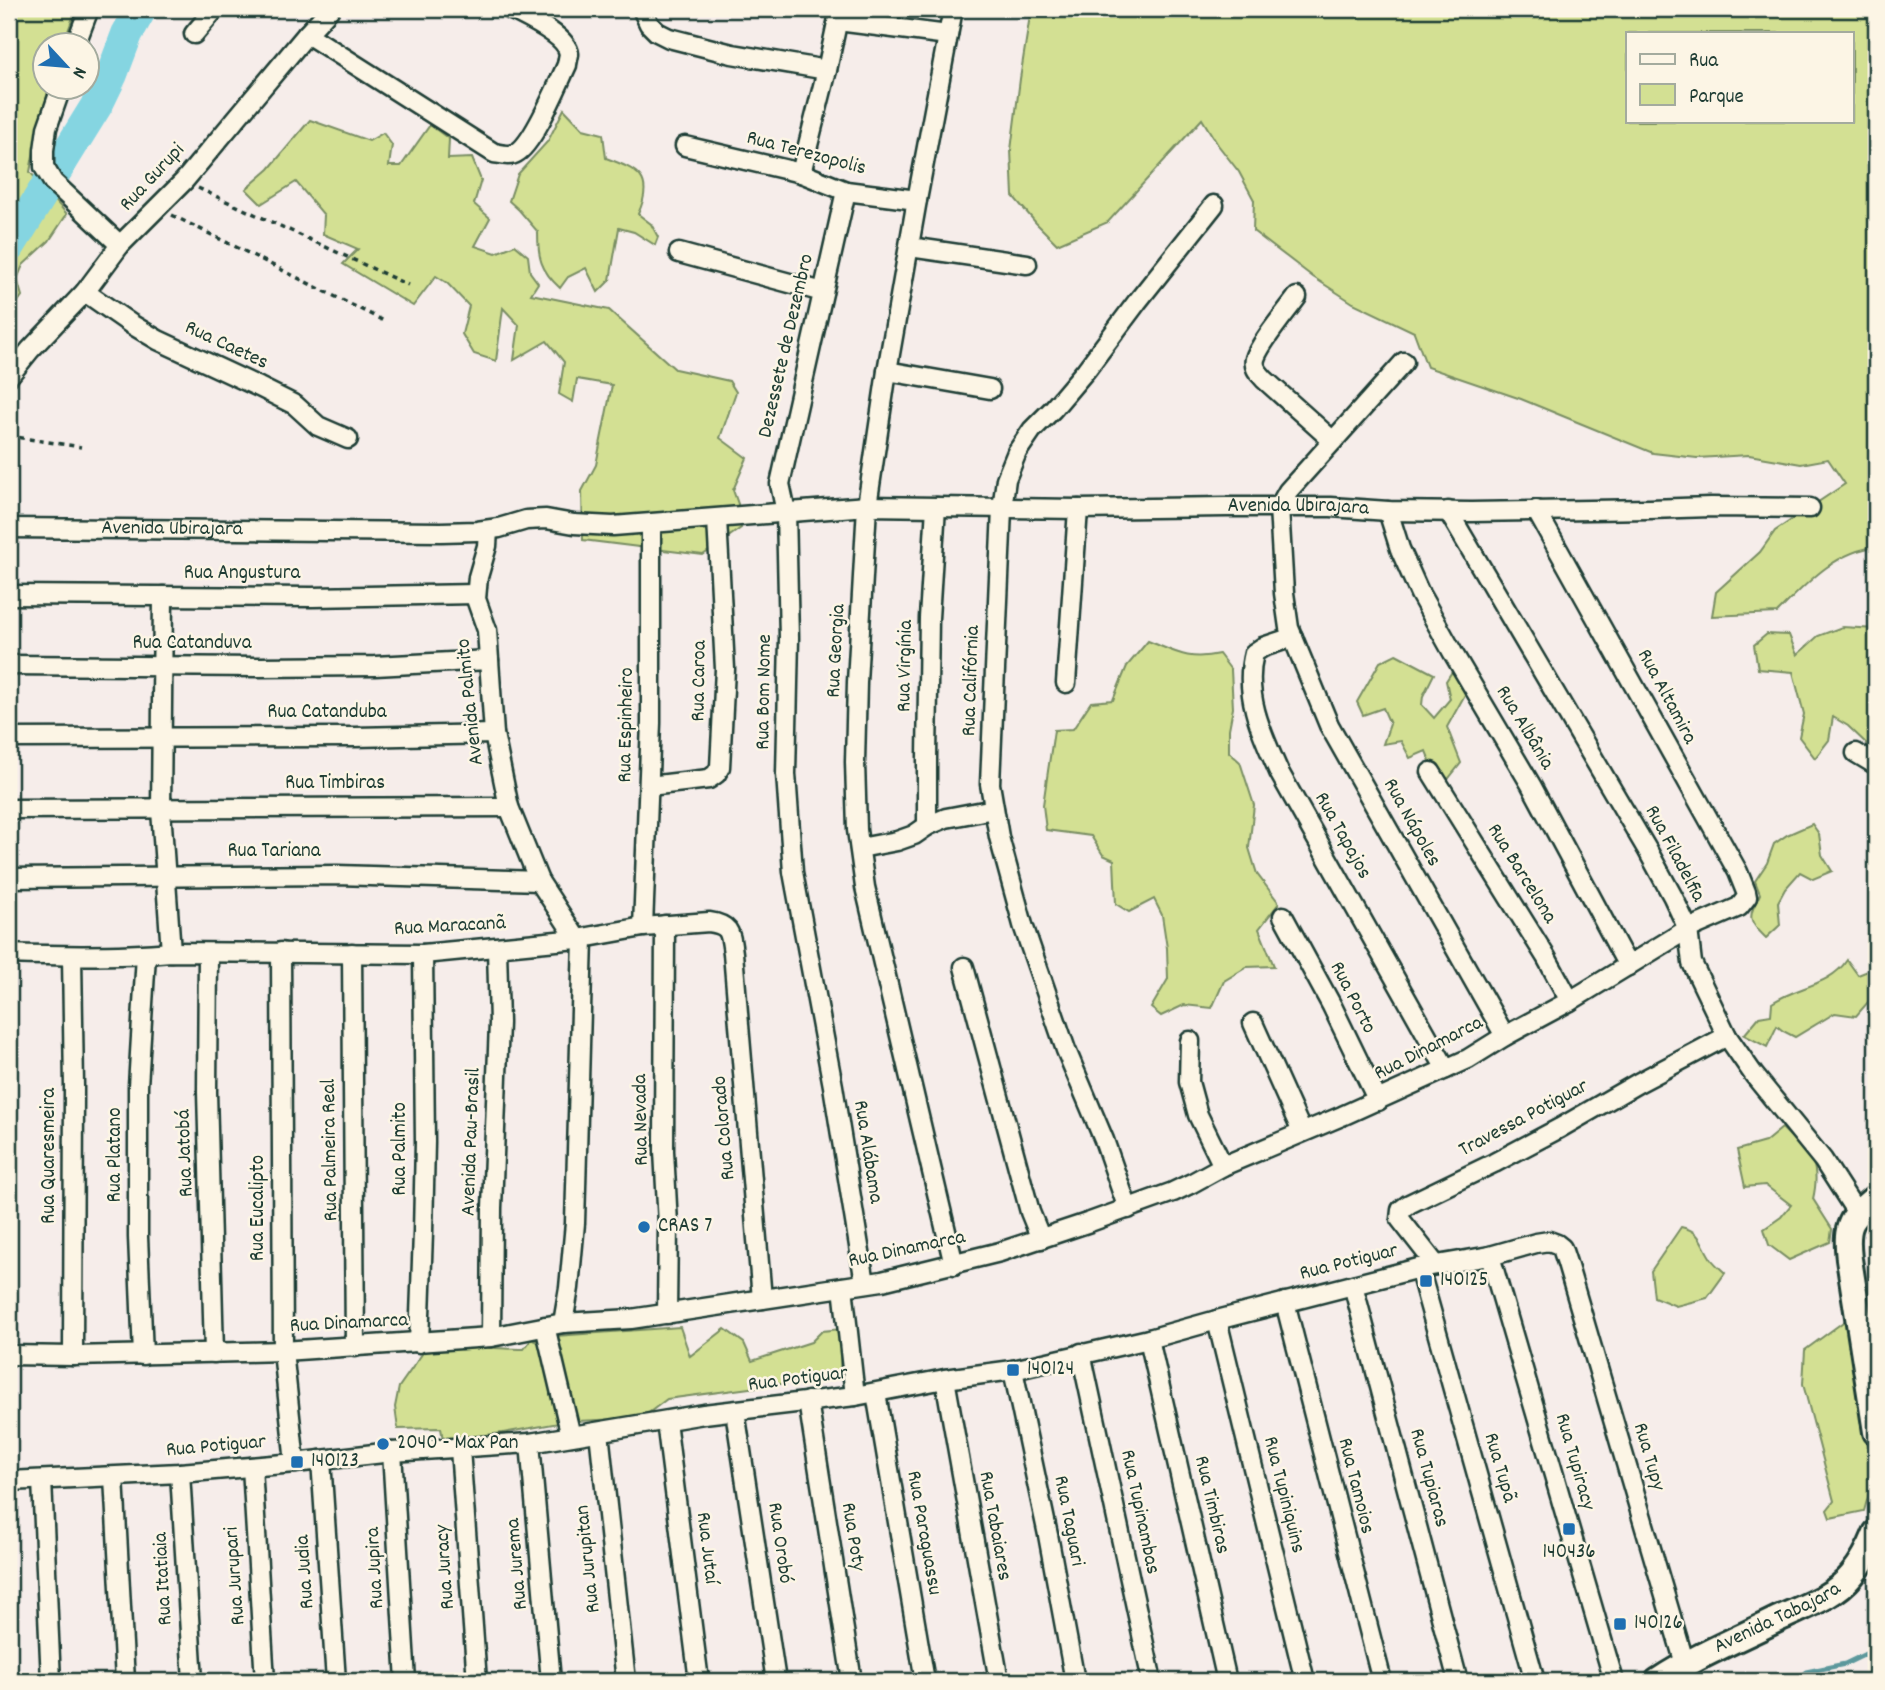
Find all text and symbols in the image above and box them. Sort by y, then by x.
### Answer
north arrow [32,32,102,102]
legend [1626,32,1854,122]
text: Rua [1689,47,1719,77]
text: N [64,62,92,82]
text: Parque [1689,83,1744,113]
street label: Rua Terezopolis [743,124,869,184]
street label: Rua Gurupi [113,137,193,219]
street label: Dezessete de Dezembro [751,251,823,441]
street label: Rua Caetes [179,314,273,378]
street label: Avenida Ubirajara [1228,492,1371,525]
street label: Avenida Ubirajara [101,514,244,545]
street label: Rua Angustura [184,559,301,589]
street label: Rua Georgia [820,602,854,699]
street label: Rua Virgínia [890,619,922,712]
street label: Rua Califórnia [955,624,989,737]
street label: Rua Catanduva [133,629,253,659]
street label: Rua Bom Nome [749,634,781,750]
street label: Avenida Palmito [449,637,493,767]
street label: Rua Caroa [684,639,716,722]
street label: Rua Altamira [1628,644,1704,751]
street label: Rua Espinheiro [611,667,643,783]
street label: Rua Albânia [1487,680,1561,777]
street label: Rua Catanduba [267,698,388,728]
street label: Rua Timbiras [285,769,385,799]
street label: Rua Nápoles [1374,773,1448,873]
street label: Rua Tapajos [1306,787,1378,885]
street label: Rua Filadelfia [1636,800,1713,909]
street label: Rua Barcelona [1478,818,1564,931]
street label: Rua Tariana [227,837,322,867]
street label: Rua Maracanã [393,909,507,945]
street label: Rua Porto [1321,957,1383,1039]
street label: Rua Dinamarca [1369,1008,1490,1089]
street label: Avenida Pau-Brasil [454,1067,490,1217]
street label: Travessa Potiguar [1454,1072,1594,1166]
street label: Rua Nevada [626,1073,658,1166]
street label: Rua Colorado [705,1074,745,1182]
street label: Rua Palmeira Real [315,1078,347,1222]
street label: Rua Quaresmeira [35,1087,65,1224]
street label: Rua Alábama [844,1098,890,1207]
street label: Rua Palmito [386,1102,416,1196]
street label: Rua Platano [101,1108,131,1202]
street label: Rua Jatobá [169,1108,203,1198]
street label: Rua Eucalipto [244,1155,274,1261]
place label: CRAS 7 [658,1212,712,1242]
marker: CRAS 7 [636,1219,652,1235]
street label: Rua Dinamarca [846,1223,969,1277]
street label: Rua Potiguar [1297,1236,1401,1290]
place label: 140125 [1440,1266,1488,1296]
marker: 140125 [1418,1273,1434,1289]
street label: Rua Dinamarca [289,1306,410,1342]
place label: 140124 [1027,1355,1074,1385]
street label: Rua Potiguar [746,1359,850,1401]
marker: 140124 [1005,1362,1021,1378]
street label: Rua Tupiracy [1546,1410,1602,1514]
street label: Rua Tupy [1624,1419,1672,1495]
street label: Rua Tupiaras [1400,1425,1456,1531]
street label: Rua Potiguar [165,1428,267,1466]
place label: 2040 - Max Pan [397,1429,518,1459]
street label: Rua Tupã [1475,1429,1523,1507]
street label: Rua Tupiniquins [1254,1434,1312,1556]
street label: Rua Tamoios [1329,1435,1381,1537]
marker: 2040 - Max Pan [375,1436,391,1452]
place label: 140123 [311,1447,359,1477]
street label: Rua Tupinambas [1111,1447,1167,1577]
street label: Rua Timbiras [1185,1453,1237,1557]
marker: 140123 [289,1454,305,1470]
street label: Rua Paraguassu [897,1468,949,1598]
street label: Rua Tabaiares [970,1469,1018,1583]
street label: Rua Taguari [1045,1473,1092,1569]
street label: Rua Orobó [758,1501,800,1585]
street label: Rua Poty [832,1501,872,1574]
street label: Rua Jurupitan [568,1504,610,1614]
street label: Rua Jutaí [687,1510,726,1588]
street label: Rua Jurema [499,1516,537,1611]
marker: 140436 [1561,1521,1577,1537]
street label: Rua Juracy [428,1523,464,1611]
street label: Rua Jupira [359,1525,393,1610]
street label: Rua Jurupari [218,1526,254,1626]
street label: Rua Itatiaia [147,1531,181,1626]
street label: Rua Judia [288,1533,324,1610]
place label: 140436 [1542,1538,1596,1568]
street label: Avenida Tabajara [1709,1575,1849,1662]
place label: 140126 [1634,1609,1683,1639]
marker: 140126 [1612,1616,1628,1632]

